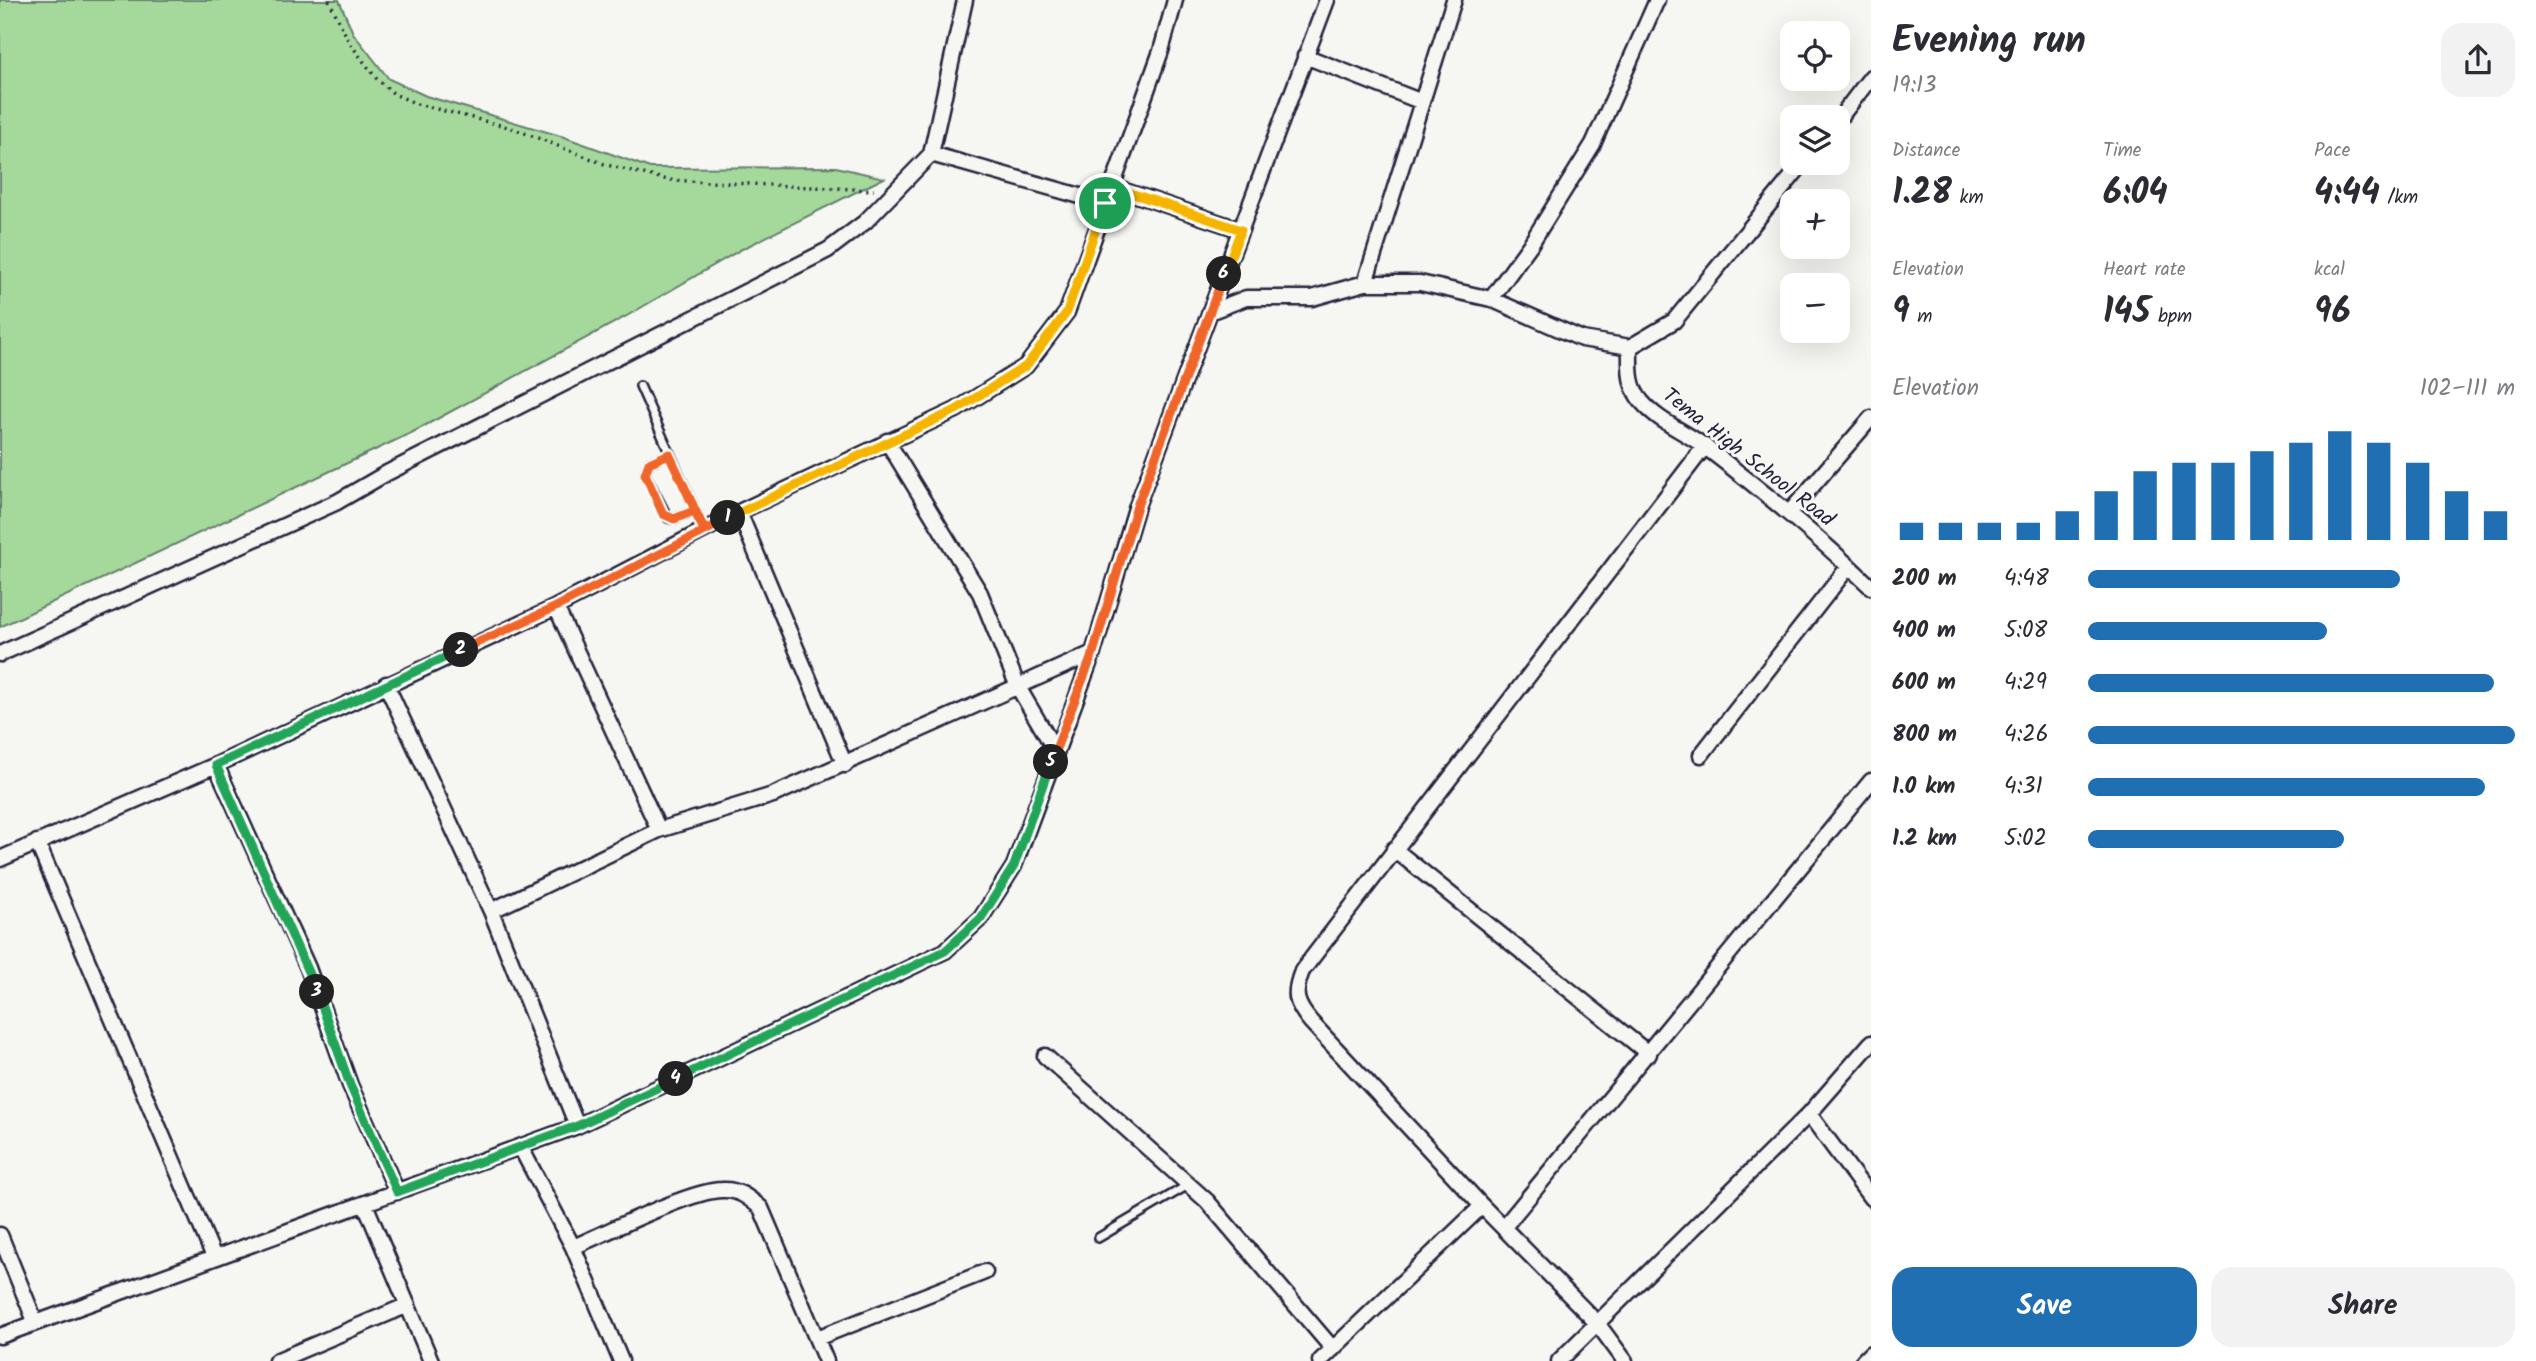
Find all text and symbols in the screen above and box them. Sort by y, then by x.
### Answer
text: Evening run [1892,12,2086,72]
map controls [1780,21,1850,343]
button: locate [1780,21,1850,91]
button: share [2441,23,2515,97]
text: 19:13 [1892,68,1936,104]
button: layers [1780,105,1850,175]
text: Distance [1892,136,1960,166]
text: Time [2103,136,2141,166]
text: Pace [2314,136,2350,166]
text: 1.28 [1892,166,1952,222]
text: 6:04 [2103,166,2168,222]
text: 4:44 [2314,166,2380,222]
pin [1075,173,1135,233]
text: km [1952,183,1984,213]
text: /km [2380,183,2418,213]
icon: arrive [1086,184,1124,222]
button: + [1780,189,1850,259]
text: Elevation [1892,255,1964,285]
text: Heart rate [2103,255,2186,285]
text: kcal [2314,255,2345,285]
pin: 6 [1206,256,1242,292]
text: 6 [1218,258,1229,288]
button: − [1780,273,1850,343]
text: 9 [1892,285,1910,341]
text: 145 [2103,285,2150,341]
text: 96 [2314,285,2351,341]
text: m [1910,302,1932,332]
text: bpm [2150,302,2192,332]
text: Elevation [1892,371,1979,407]
text: 102–111 m [2420,371,2515,407]
street label: Tema High School Road [1655,380,1842,536]
pin: 1 [710,500,746,536]
text: 1 [725,502,730,532]
text: 200 m [1892,561,1957,597]
text: 4:48 [2004,561,2049,597]
text: 400 m [1892,613,1956,649]
text: 5:08 [2004,613,2047,649]
pin: 2 [444,632,478,668]
text: 2 [455,634,466,664]
text: 600 m [1892,665,1956,701]
text: 4:29 [2004,665,2047,701]
text: 800 m [1892,717,1957,753]
text: 4:26 [2004,717,2048,753]
pin: 5 [1034,744,1068,780]
text: 5 [1046,746,1055,776]
text: 1.0 km [1892,769,1955,805]
text: 4:31 [2004,769,2043,805]
text: 1.2 km [1892,821,1957,857]
text: 5:02 [2004,821,2047,857]
pin: 3 [300,974,334,1010]
text: 3 [311,976,322,1006]
pin: 4 [658,1062,694,1096]
text: 4 [670,1063,681,1093]
button: Save [1892,1267,2197,1347]
button: Share [2211,1267,2515,1347]

